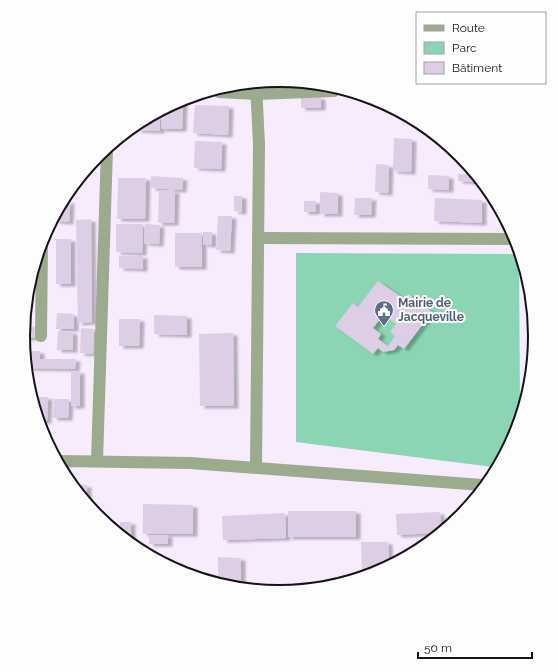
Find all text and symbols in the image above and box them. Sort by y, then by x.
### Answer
legend [416,12,546,84]
text: Route [452,21,485,35]
text: Parc [452,41,477,55]
text: Bâtiment [452,61,502,75]
place label: Mairie de Jacqueville [398,296,464,324]
public building icon: Mairie de Jacqueville [373,299,395,327]
scale bar [418,634,532,660]
text: 50 m [424,641,452,655]

